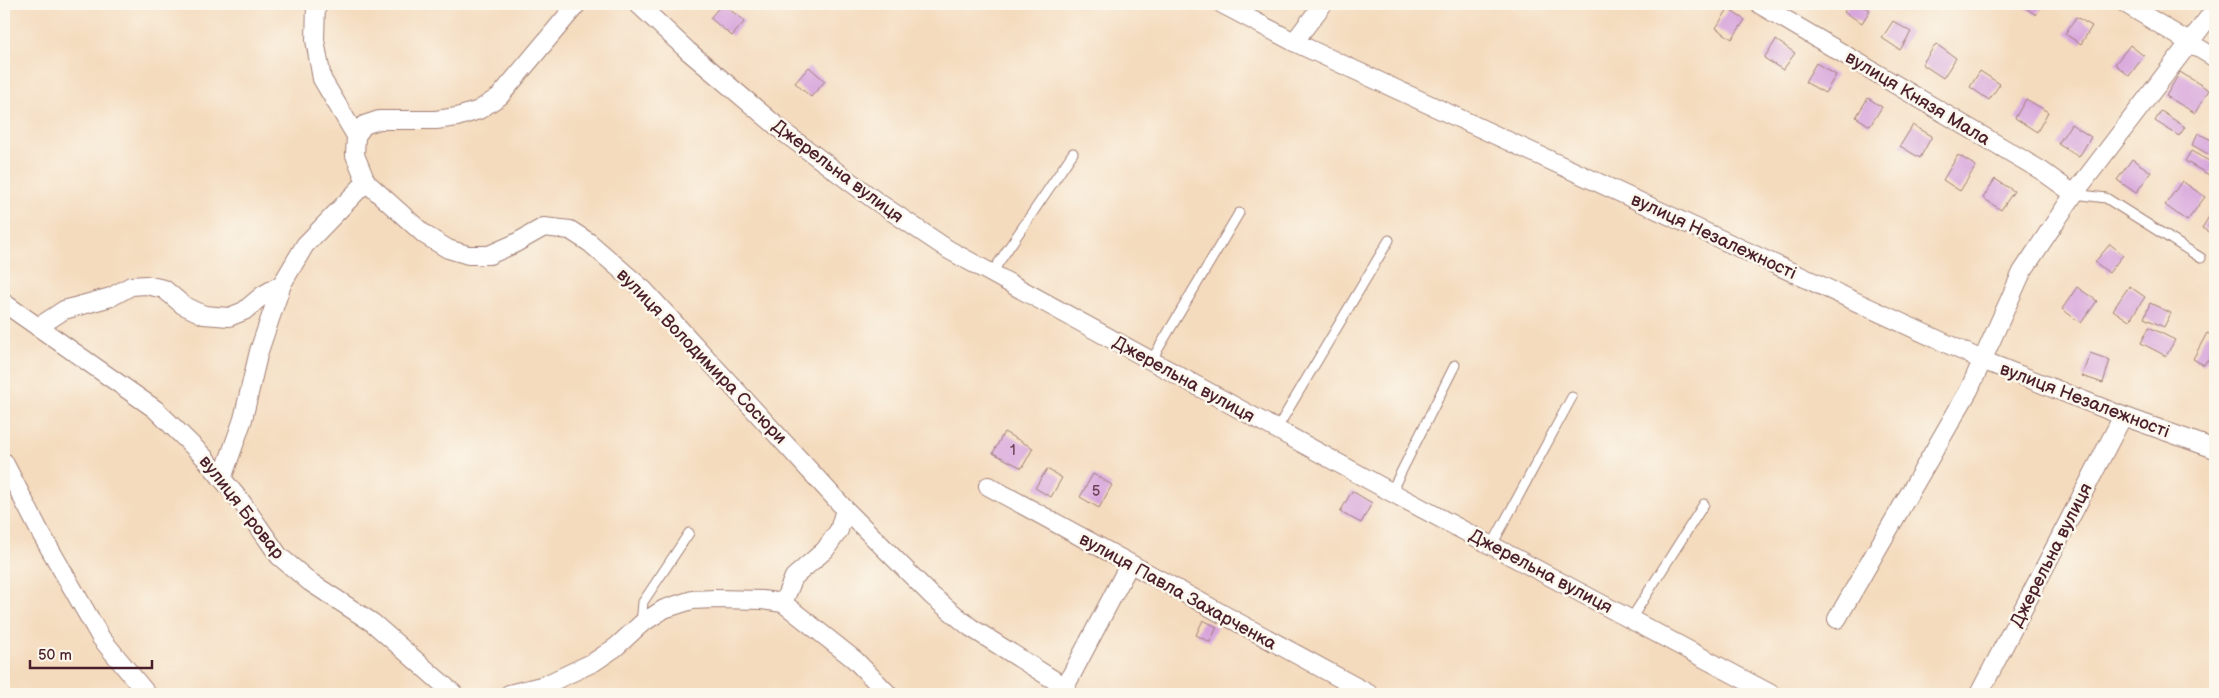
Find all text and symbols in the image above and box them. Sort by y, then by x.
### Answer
street label: вулиця Князя Мала [1841,47,1994,150]
street label: Джерельна вулиця [768,115,907,228]
street label: вулиця Незалежності [1628,189,1800,284]
street label: вулиця Володимира Сосюри [612,264,791,448]
street label: Джерельна вулиця [1109,332,1258,427]
street label: вулиця Незалежності [1997,358,2173,443]
house number: 1 [1010,441,1016,460]
street label: вулиця Бровар [195,451,289,563]
street label: Джерельна вулиця [2006,480,2097,631]
house number: 5 [1092,482,1100,501]
street label: Джерельна вулиця [1466,525,1616,618]
street label: вулиця Павла Захарченка [1076,528,1280,655]
scale bar [30,638,152,670]
text: 50 m [38,646,72,665]

